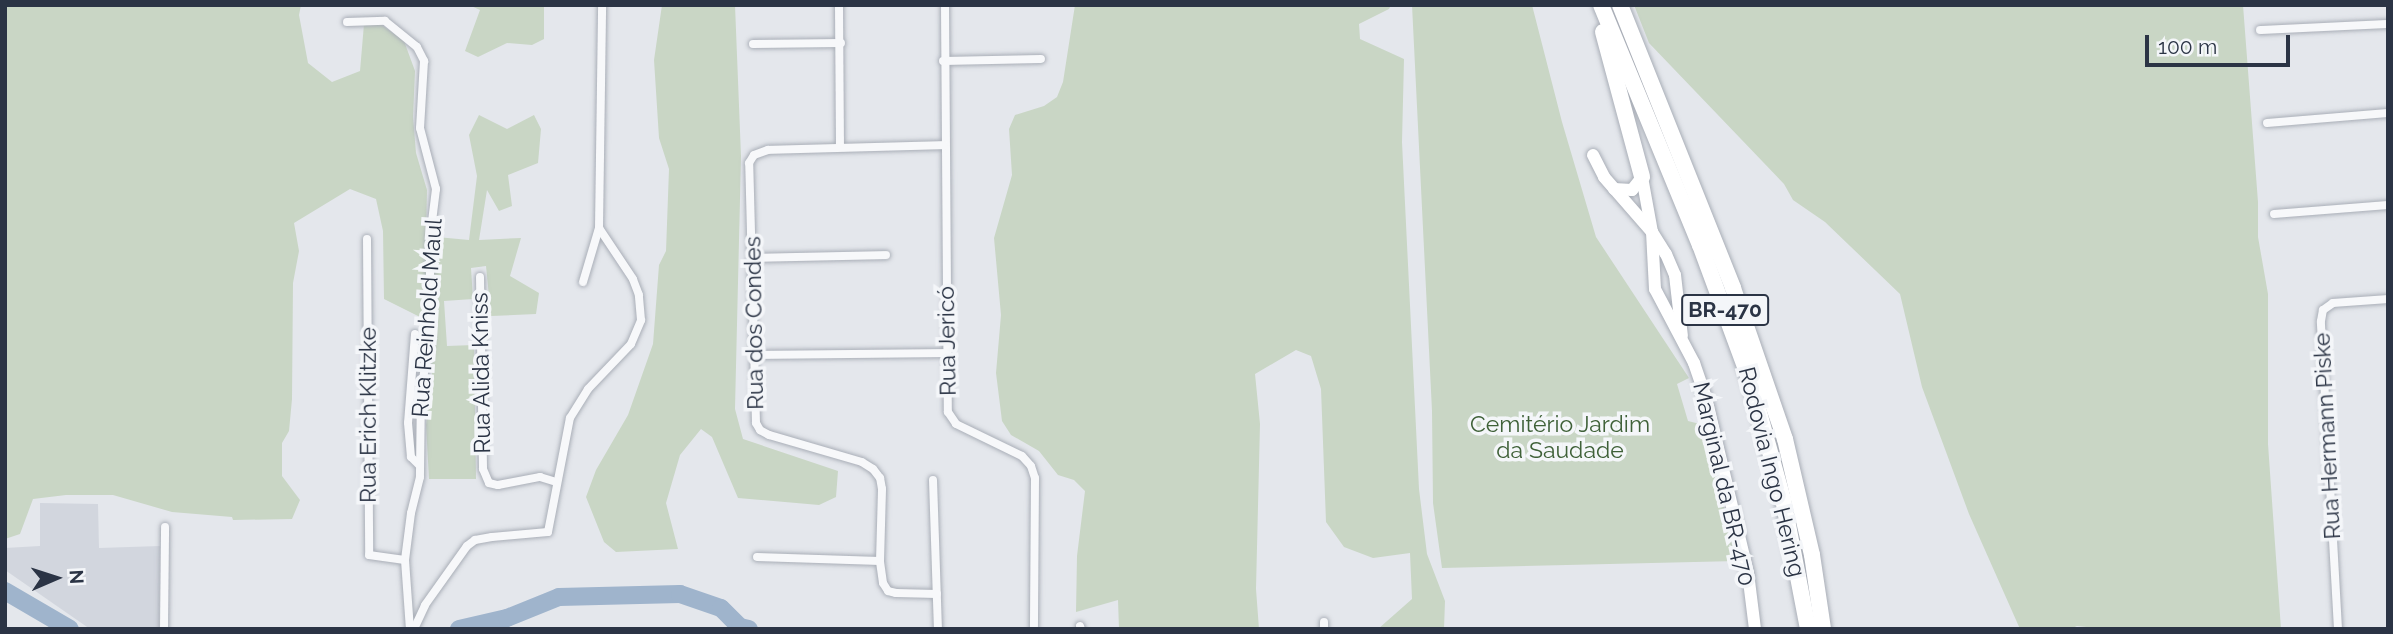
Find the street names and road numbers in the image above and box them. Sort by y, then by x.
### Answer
street label: Rua Reinhold Maul [406,218,448,418]
street label: Rua dos Condes [739,236,769,410]
street label: Rua Jericó [932,285,962,397]
street label: Rua Alida Kniss [466,292,496,454]
road number: BR-470 [1680,292,1770,328]
street label: Rua Erich Klitzke [354,327,382,503]
street label: Rua Hermann Piske [2308,332,2346,540]
street label: Rodovia Ingo Hering [1733,364,1811,580]
street label: Marginal da BR-470 [1687,379,1761,589]

